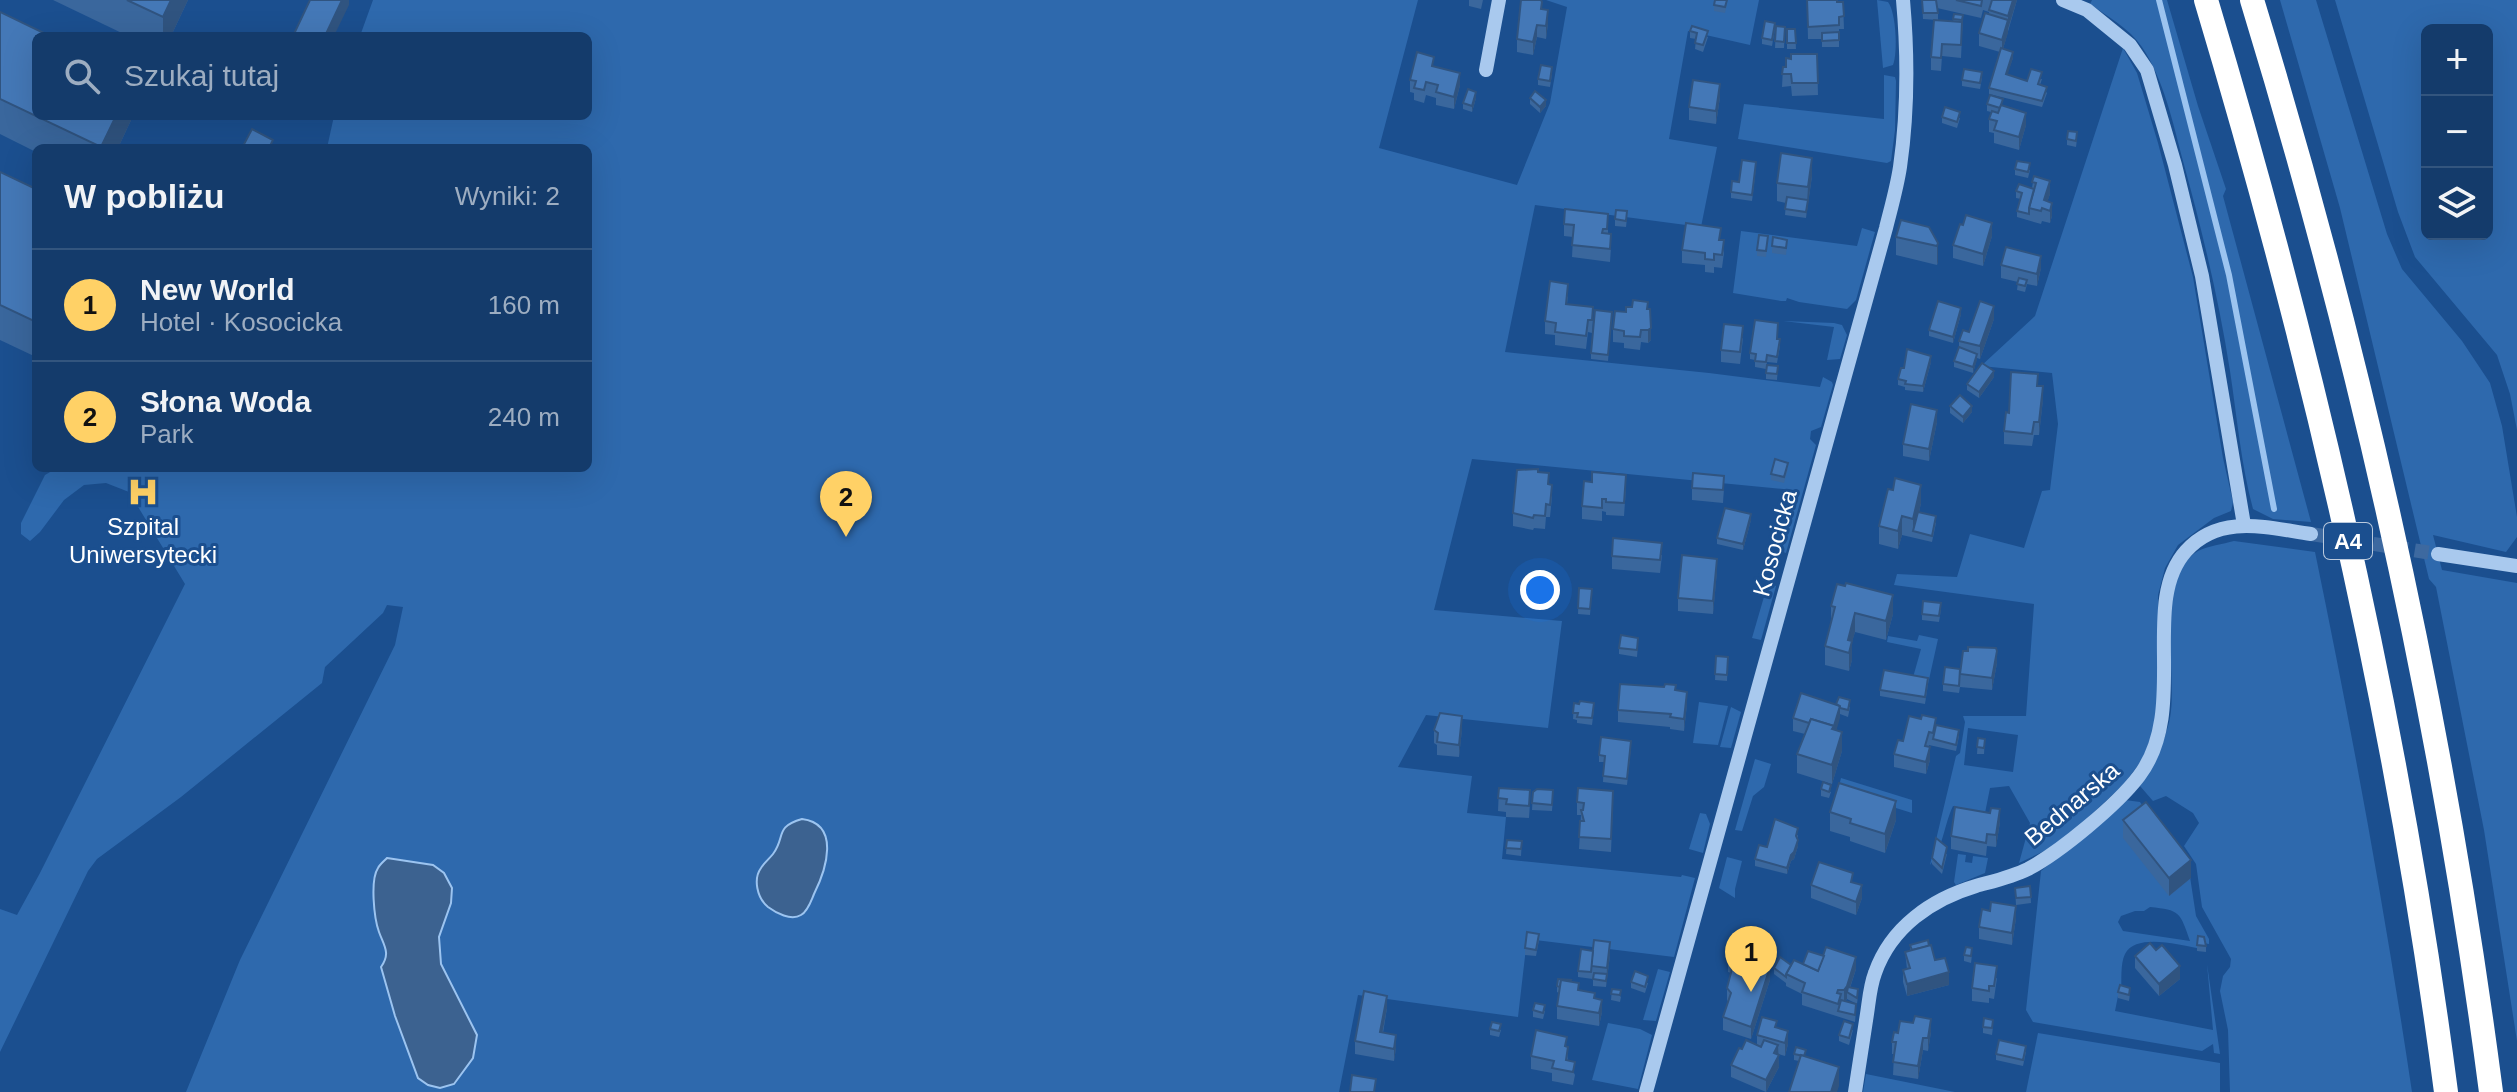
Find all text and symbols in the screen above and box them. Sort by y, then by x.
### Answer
map controls [2421,24,2493,240]
button: + [2421,24,2493,96]
search box [32,32,592,120]
icon: search [60,54,104,98]
text: Szukaj tutaj [124,59,279,92]
button: − [2421,96,2493,168]
button: layers [2421,168,2493,240]
text: W pobliżu [64,177,225,215]
text: Wyniki: 2 [455,181,560,211]
text: New World [140,273,294,306]
text: 1 [83,290,97,320]
text: 160 m [488,290,560,320]
text: Hotel · Kosocicka [140,307,342,337]
text: Słona Woda [140,385,311,418]
text: 2 [83,402,97,432]
text: 240 m [488,402,560,432]
text: Park [140,419,193,449]
pin: 2 [820,471,872,537]
hospital icon: Szpital Uniwersytecki [126,475,160,509]
street label: Kosocicka [1747,486,1802,599]
place label: Szpital Uniwersytecki [69,513,217,568]
road number: A4 [2324,523,2372,559]
your location [1520,570,1560,610]
street label: Bednarska [2019,756,2125,851]
pin: 1 [1725,926,1777,992]

